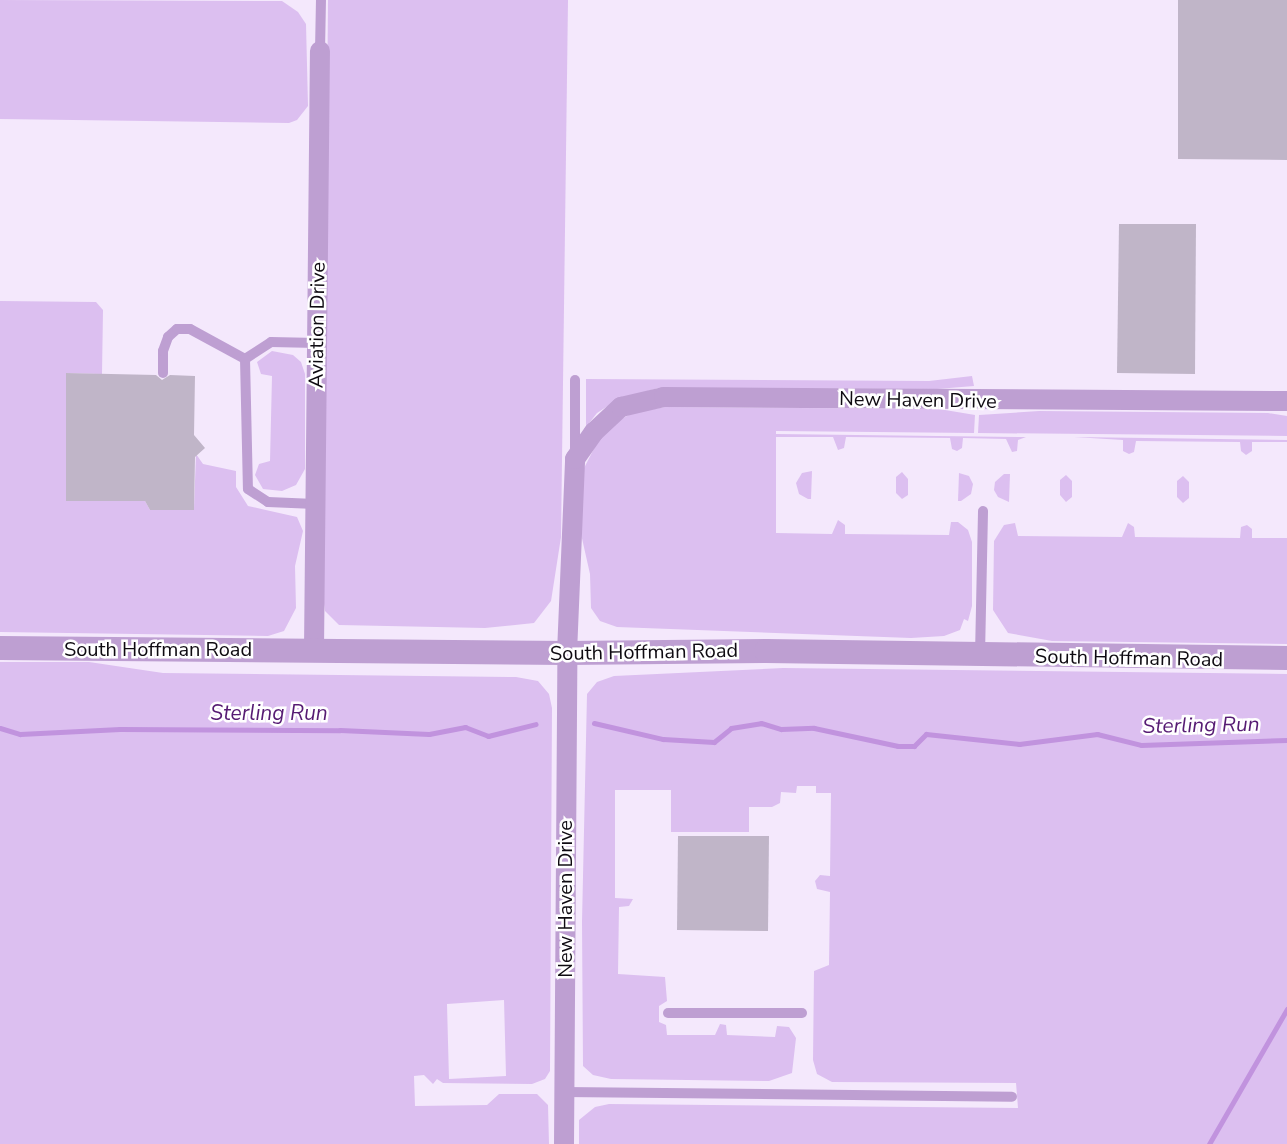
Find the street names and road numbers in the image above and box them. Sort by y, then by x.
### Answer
street label: Aviation Drive [304,262,330,388]
street label: New Haven Drive [839,387,997,413]
street label: South Hoffman Road [64,637,252,661]
street label: South Hoffman Road [550,638,738,666]
street label: South Hoffman Road [1035,644,1223,672]
street label: New Haven Drive [553,820,577,978]

